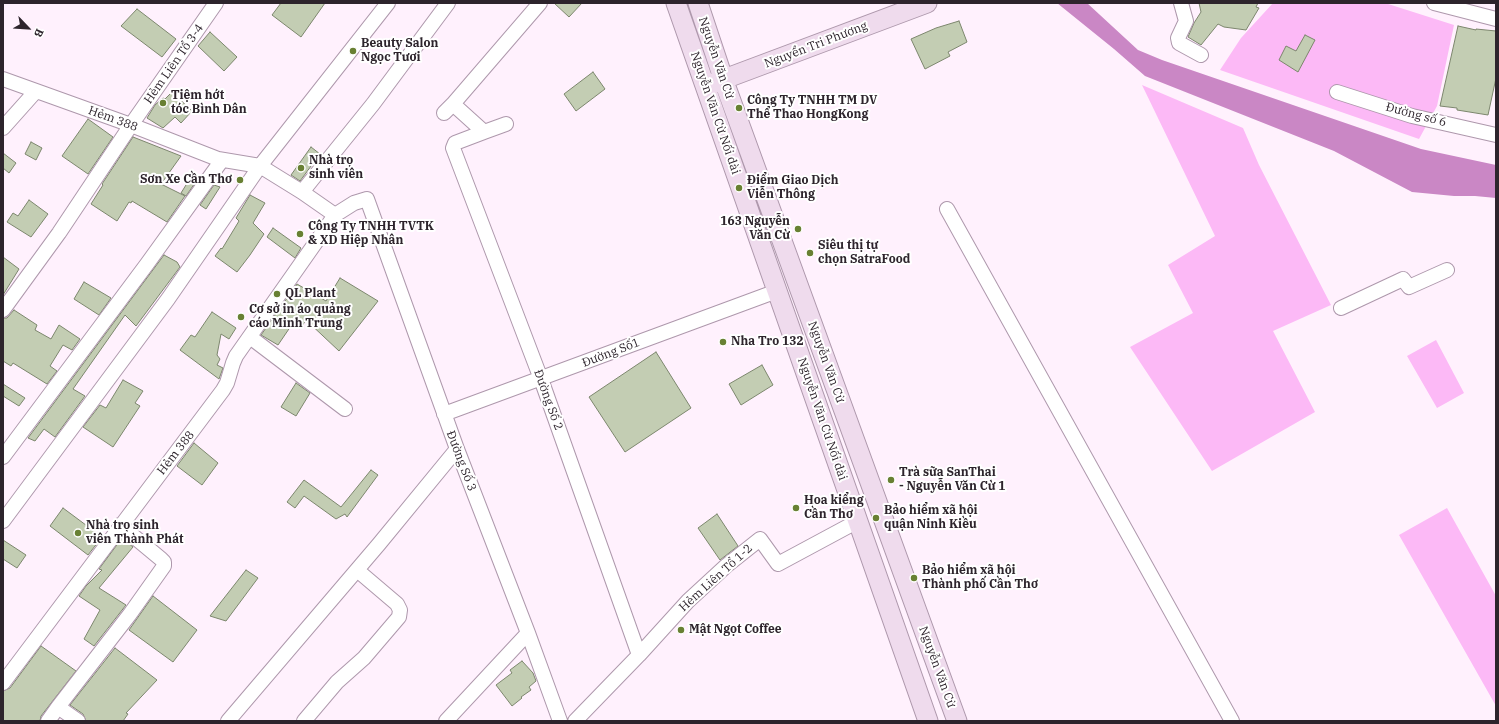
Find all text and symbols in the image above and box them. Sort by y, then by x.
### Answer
north arrow [8,8,48,48]
street label: Nguyễn Văn Cừ [695,15,737,101]
street label: Nguyển Tri Phương [762,19,870,71]
street label: Hẻm Liên Tổ 3-4 [141,21,207,107]
text: B [31,27,47,40]
place label: Beauty Salon Ngọc Tươi [361,37,438,65]
marker: Beauty Salon Ngọc Tươi [348,46,358,56]
street label: Nguyễn Văn Cừ Nối dài [687,50,743,176]
place label: Tiệm hớt tóc Bình Dân [171,89,247,117]
place label: Công Ty TNHH TM DV Thể Thao HongKong [747,94,877,122]
marker: Tiệm hớt tóc Bình Dân [158,98,168,108]
street label: Đường số 6 [1384,100,1448,130]
street label: Hẻm 388 [86,103,140,135]
marker: Công Ty TNHH TM DV Thể Thao HongKong [734,103,744,113]
place label: Nhà trọ sinh viên [309,154,363,182]
marker: Nhà trọ sinh viên [296,163,306,173]
place label: Sơn Xe Cần Thơ [140,173,232,187]
place label: Điểm Giao Dịch Viễn Thông [747,174,839,202]
marker: Sơn Xe Cần Thơ [235,175,245,185]
marker: Điểm Giao Dịch Viễn Thông [734,183,744,193]
place label: 163 Nguyễn Văn Cừ [720,215,790,243]
place label: Công Ty TNHH TVTK & XD Hiệp Nhân [308,220,434,248]
marker: 163 Nguyễn Văn Cừ [793,224,803,234]
marker: Công Ty TNHH TVTK & XD Hiệp Nhân [295,229,305,239]
place label: Siêu thị tự chọn SatraFood [818,239,910,267]
marker: Siêu thị tự chọn SatraFood [805,248,815,258]
place label: QL Plant [285,287,336,301]
marker: QL Plant [272,289,282,299]
place label: Cơ sở in áo quảng cáo Minh Trung [249,303,351,331]
marker: Cơ sở in áo quảng cáo Minh Trung [236,312,246,322]
street label: Nguyễn Văn Cừ [805,319,847,405]
street label: Đường Số1 [580,335,642,371]
place label: Nha Tro 132 [731,335,804,349]
marker: Nha Tro 132 [718,337,728,347]
street label: Nguyễn Văn Cừ Nối dài [794,356,850,482]
street label: Đường Số 2 [530,368,566,432]
street label: Hẻm 388 [154,428,198,478]
street label: Đường Số 3 [443,429,479,493]
place label: Trà sữa SanThai - Nguyễn Văn Cừ 1 [899,466,1005,494]
marker: Trà sữa SanThai - Nguyễn Văn Cừ 1 [886,475,896,485]
place label: Hoa kiểng Cần Thơ [804,494,864,522]
marker: Hoa kiểng Cần Thơ [791,503,801,513]
place label: Bảo hiểm xã hội quận Ninh Kiều [884,504,978,532]
marker: Bảo hiểm xã hội quận Ninh Kiều [871,513,881,523]
place label: Nhà trọ sinh viên Thành Phát [86,519,183,547]
marker: Nhà trọ sinh viên Thành Phát [73,528,83,538]
street label: Hẻm Liên Tổ 1-2 [676,541,756,615]
place label: Bảo hiểm xã hội Thành phố Cần Thơ [922,564,1038,592]
marker: Bảo hiểm xã hội Thành phố Cần Thơ [909,573,919,583]
place label: Mật Ngọt Coffee [689,623,781,637]
street label: Nguyễn Văn Cừ [916,624,958,710]
marker: Mật Ngọt Coffee [676,625,686,635]

